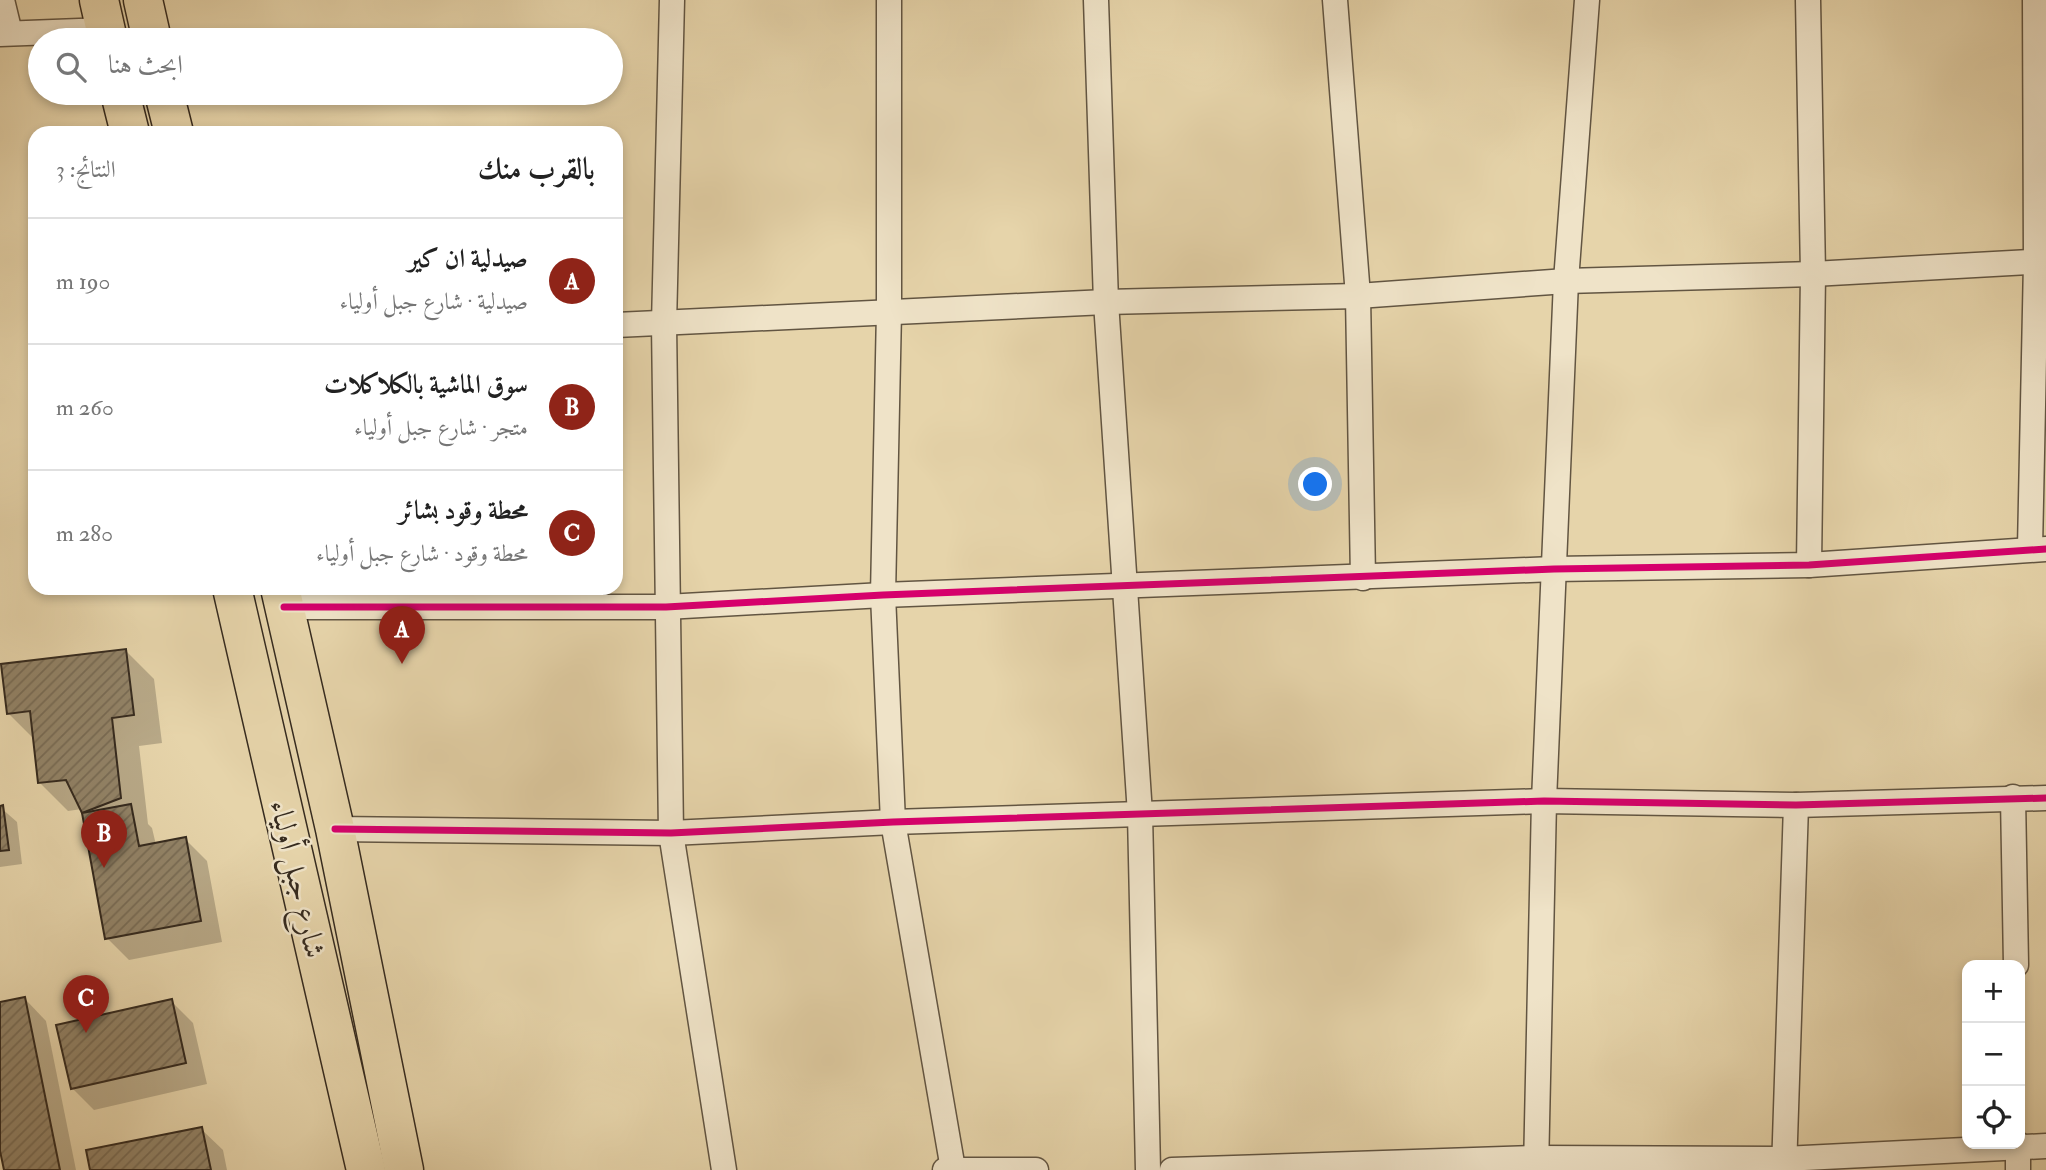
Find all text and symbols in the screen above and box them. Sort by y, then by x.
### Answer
search box [28,28,623,105]
icon: search [52,48,90,86]
text: ابحث هنا [108,49,183,81]
text: بالقرب منك [478,151,595,188]
text: النتائج: 3 [56,155,116,184]
text: صيدلية ان كير [408,243,528,275]
text: 190 m [56,267,110,296]
text: A [565,267,579,296]
text: صيدلية · شارع جبل أولياء [340,287,528,316]
text: سوق الماشية بالكلاكلات [324,369,528,401]
text: 260 m [56,393,114,422]
text: B [564,393,580,422]
text: متجر · شارع جبل أولياء [354,413,528,442]
your location [1298,467,1332,501]
text: محطة وقود بشائر [398,495,528,527]
text: 280 m [56,519,113,548]
text: C [564,519,580,548]
text: محطة وقود · شارع جبل أولياء [316,539,528,568]
pin: A [379,606,425,664]
street label: شارع جبل أولياء [256,796,337,963]
pin: B [81,810,127,868]
map controls [1962,960,2025,1149]
button: + [1962,960,2025,1023]
pin: C [63,975,109,1033]
button: − [1962,1023,2025,1086]
button: locate [1962,1086,2025,1149]

